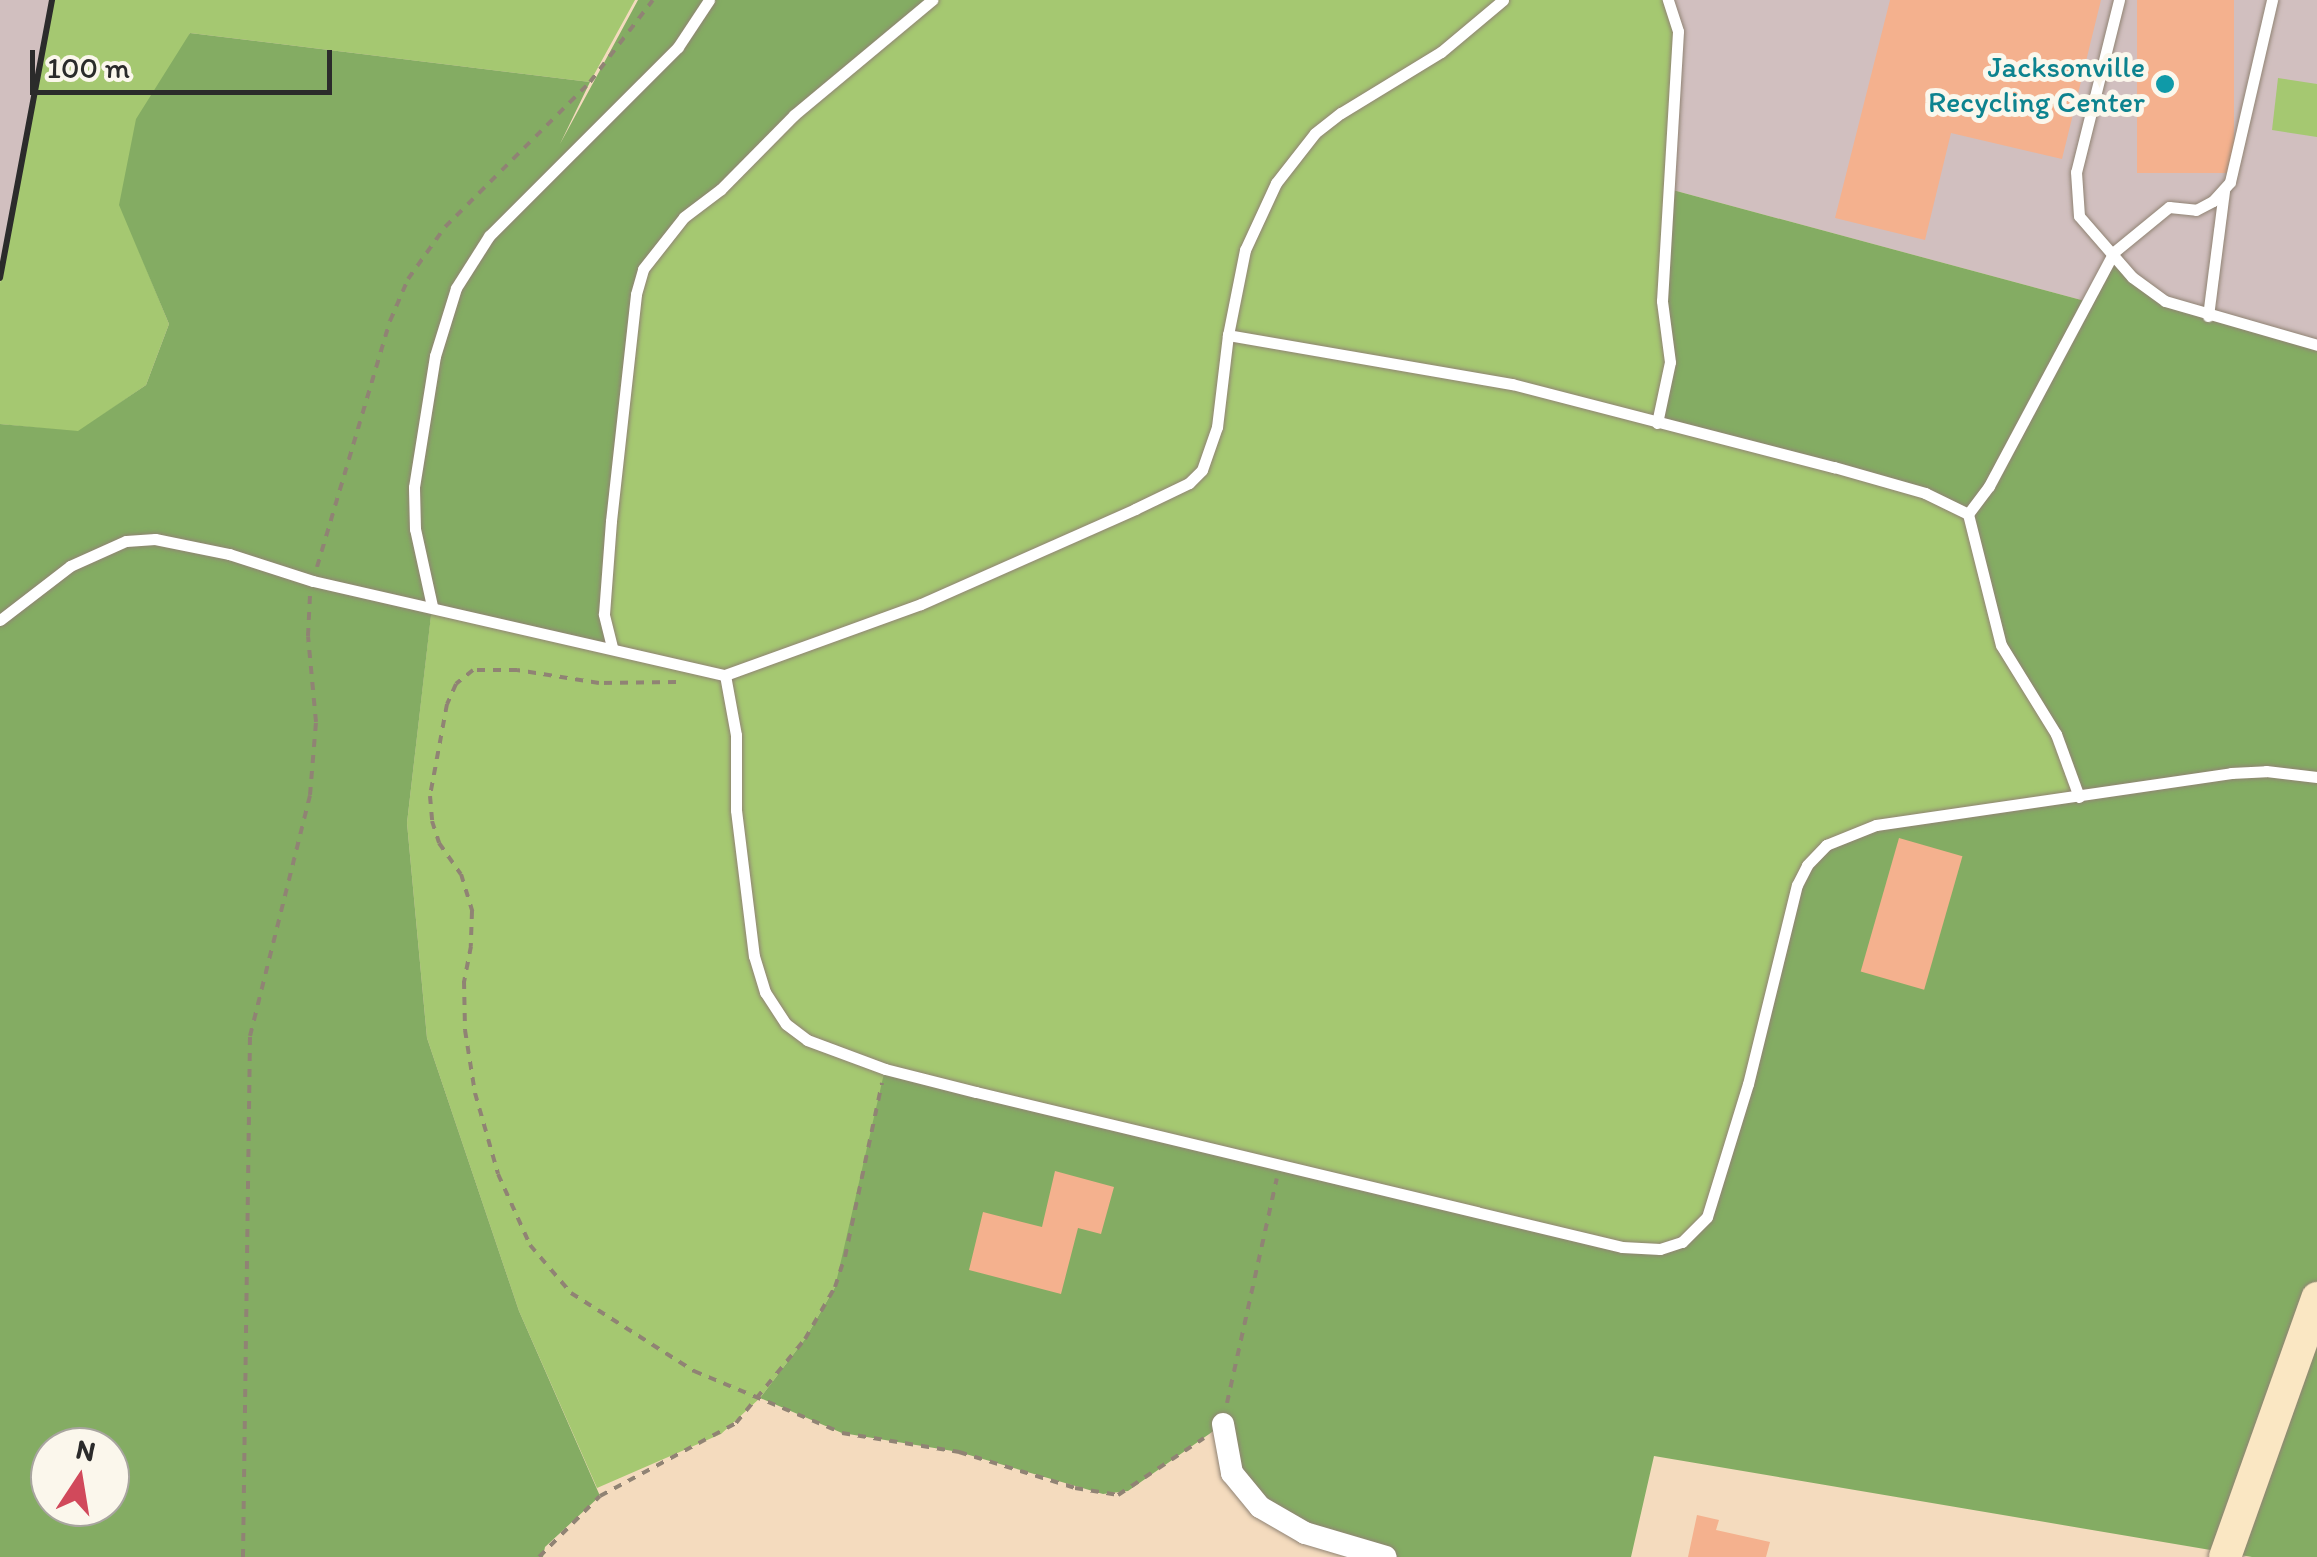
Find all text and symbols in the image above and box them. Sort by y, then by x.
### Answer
scale bar [35,30,338,92]
text: 100 m [47,49,130,86]
place label: Jacksonville Recycling Center [1928,49,2145,120]
marker: Jacksonville Recycling Center [2154,73,2176,95]
north arrow [30,1427,130,1527]
text: N [73,1431,99,1468]

